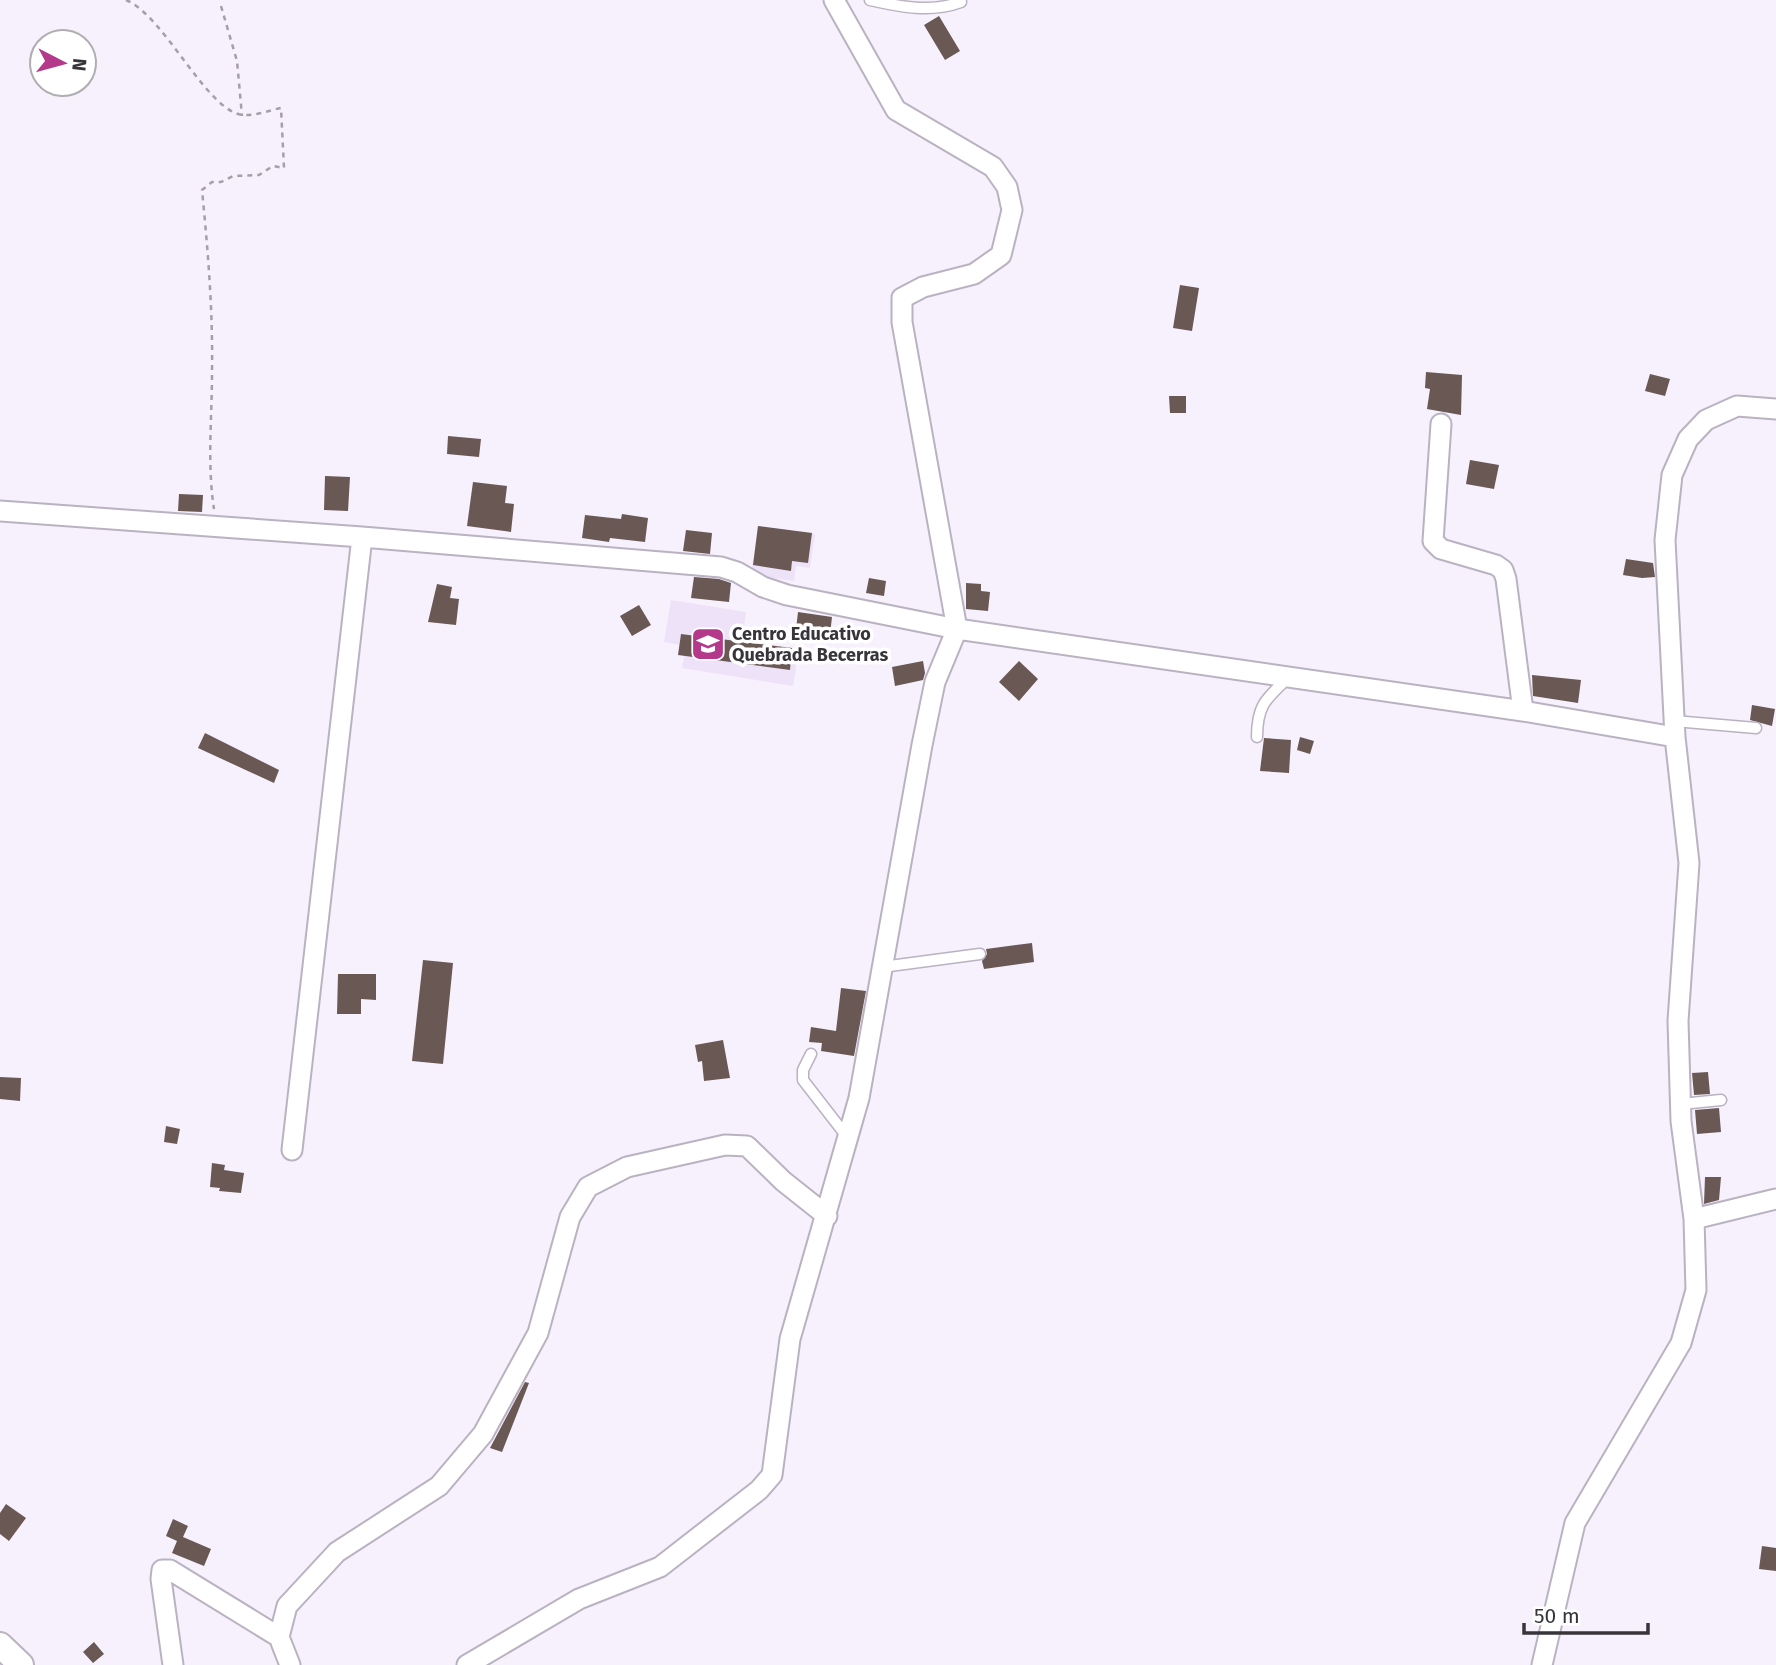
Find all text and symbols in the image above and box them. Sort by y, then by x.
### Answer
north arrow [28,28,98,98]
text: N [67,57,92,72]
place label: Centro Educativo Quebrada Becerras [732,623,889,666]
school or university icon: Centro Educativo Quebrada Becerras [689,625,727,663]
scale bar [1524,1592,1648,1636]
text: 50 m [1534,1603,1580,1629]

